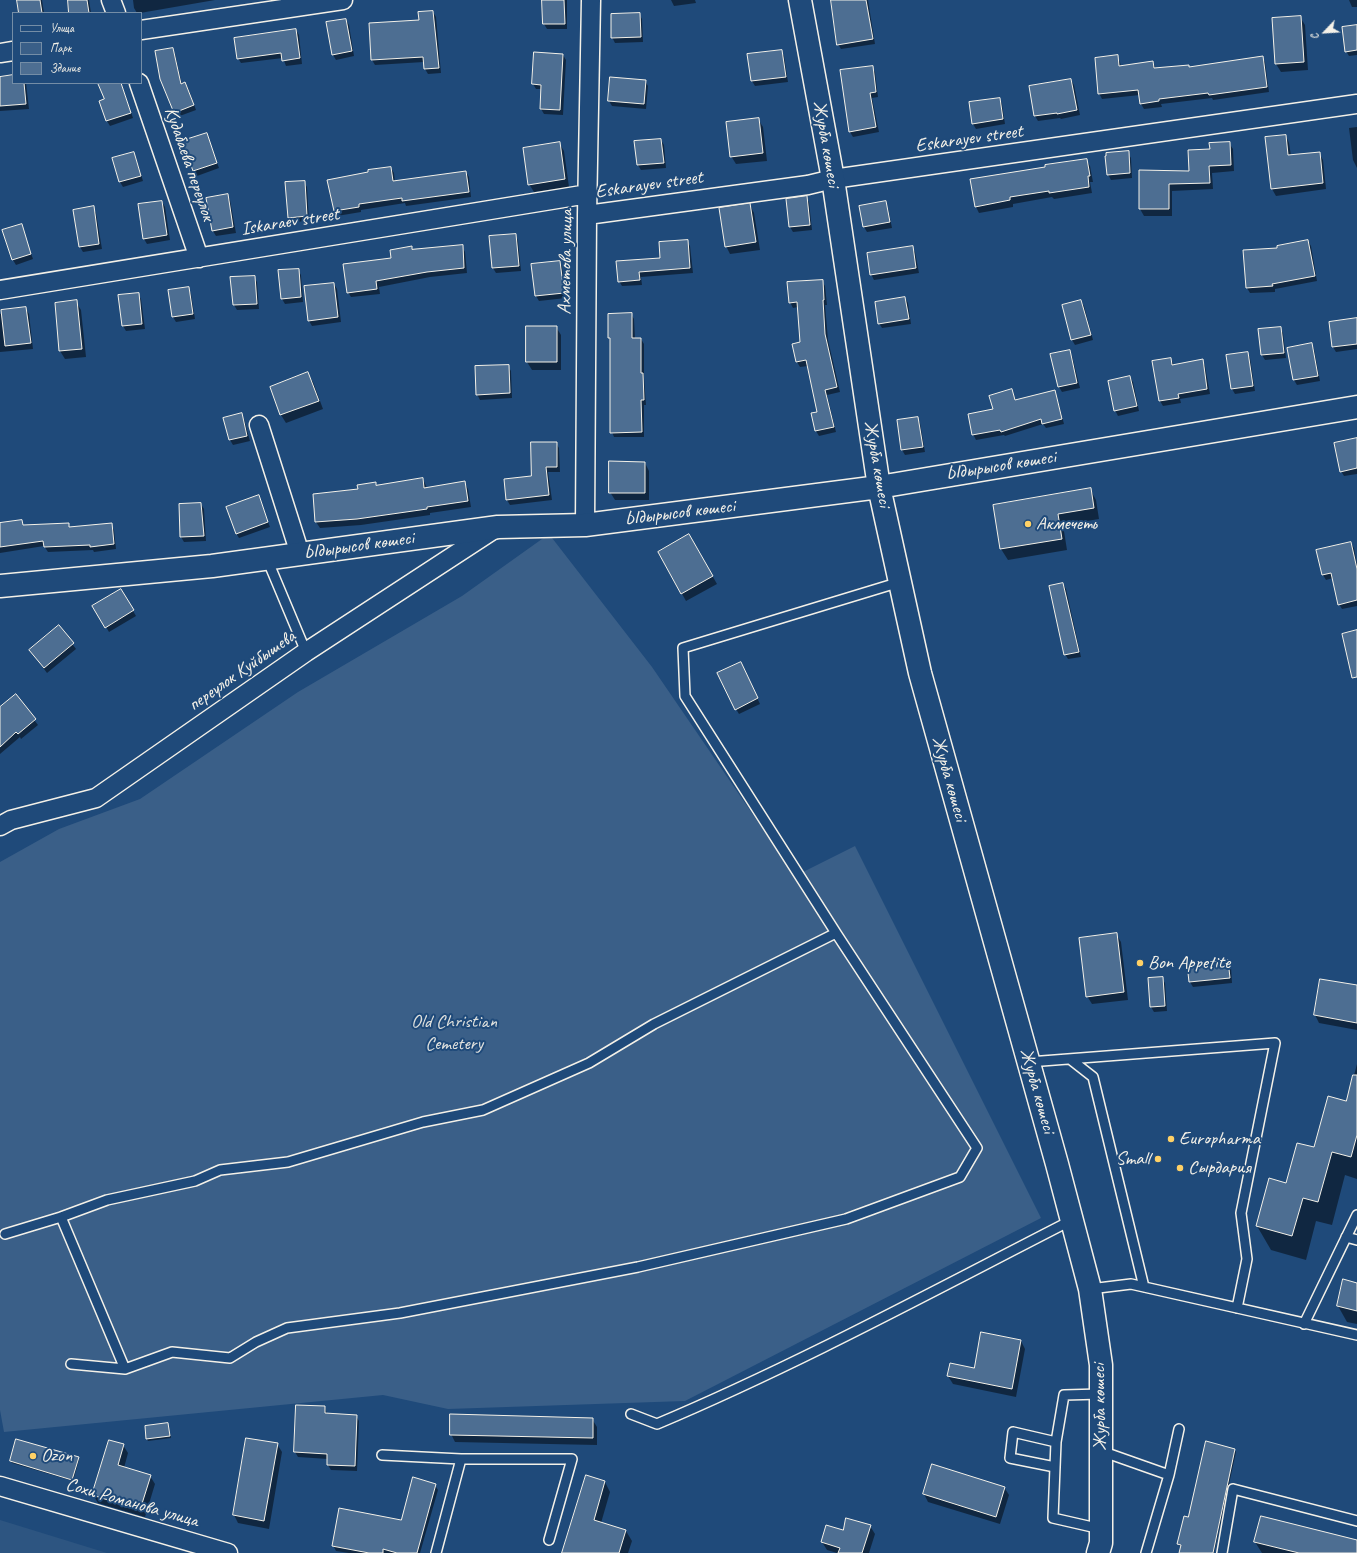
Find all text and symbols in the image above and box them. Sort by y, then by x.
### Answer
legend [12,12,142,84]
north arrow [1305,12,1345,52]
text: Улица [50,20,74,36]
text: С [1307,32,1322,42]
text: Парк [50,40,71,56]
text: Здание [50,60,80,76]
street label: Журба көшесі [807,99,845,189]
street label: Кудабаева переулок [159,104,219,224]
street label: Eskarayev street [914,120,1024,158]
street label: Eskarayev street [594,166,704,204]
street label: Iskaraev street [239,203,341,241]
street label: Ахметова улица [554,209,578,315]
street label: Журба көшесі [858,419,896,509]
street label: Ыдырысов көшесі [945,446,1057,486]
street label: Ыдырысов көшесі [624,495,736,531]
place label: Акмечеть [1036,513,1097,535]
marker: Акмечеть [1023,519,1033,529]
street label: Ыдырысов көшесі [303,527,415,565]
street label: переулок Куйбышева [184,625,300,717]
street label: Журба көшесі [926,734,972,824]
place label: Bon Appetite [1148,952,1230,974]
marker: Bon Appetite [1135,958,1145,968]
park label: Old Christian Cemetery [411,1011,497,1055]
street label: Журба көшесі [1014,1046,1060,1136]
place label: Europharma [1179,1128,1260,1150]
marker: Europharma [1166,1134,1176,1144]
place label: Small [1115,1148,1150,1170]
marker: Small [1153,1154,1163,1164]
place label: Сырдария [1188,1157,1251,1179]
marker: Сырдария [1175,1163,1185,1173]
street label: Журба көшесі [1088,1363,1112,1451]
place label: Ozon [41,1445,72,1467]
marker: Ozon [28,1451,38,1461]
street label: Сохи Романова улица [63,1473,201,1533]

